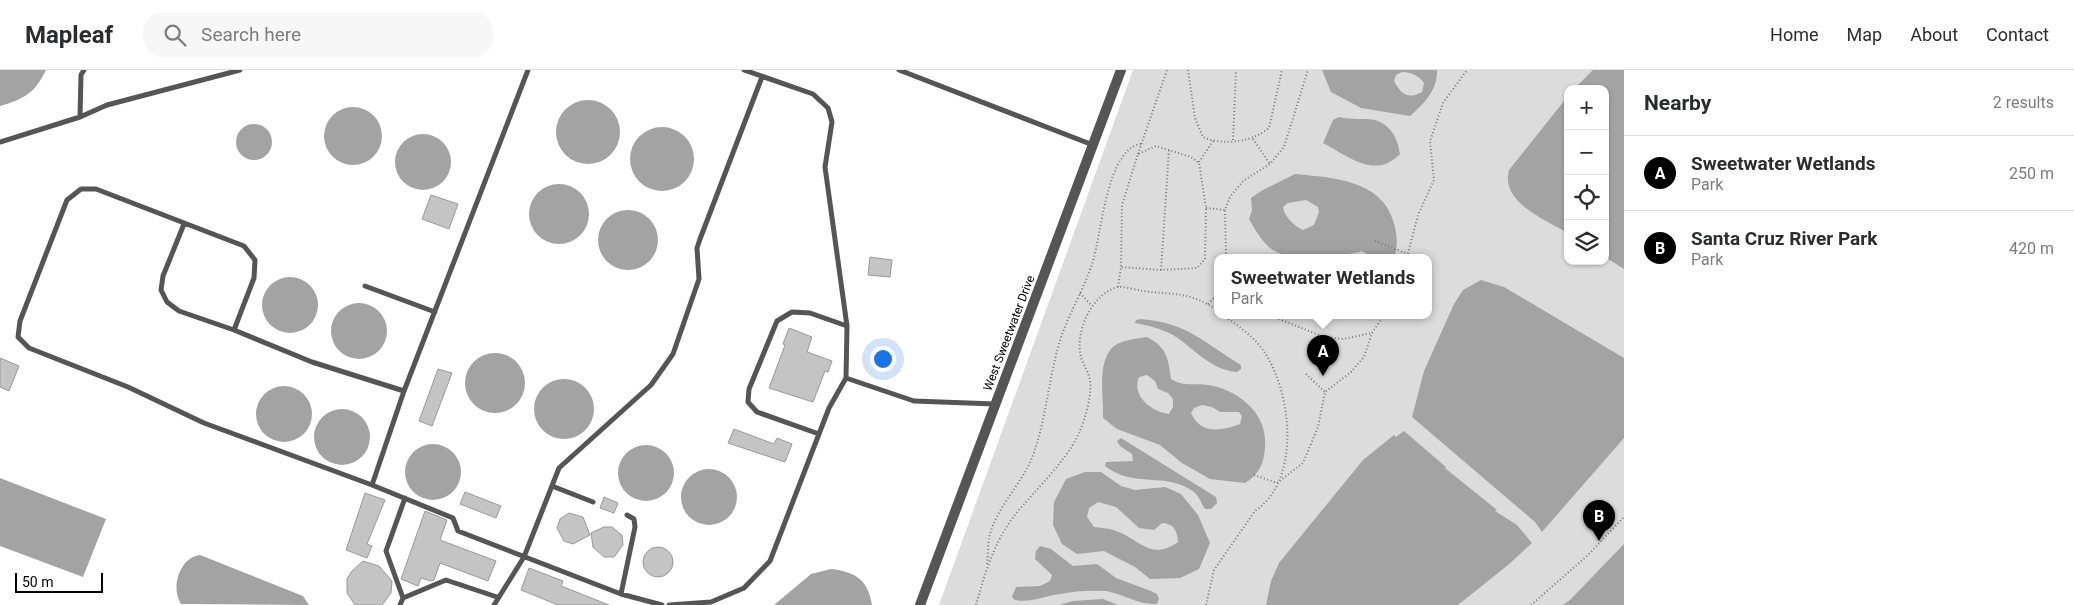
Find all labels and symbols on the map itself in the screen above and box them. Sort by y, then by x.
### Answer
street label: West Sweetwater Drive [981,273,1037,393]
pin: A [1307,335,1339,376]
your location [870,346,896,372]
pin: B [1583,500,1615,541]
scale bar [15,570,102,593]

